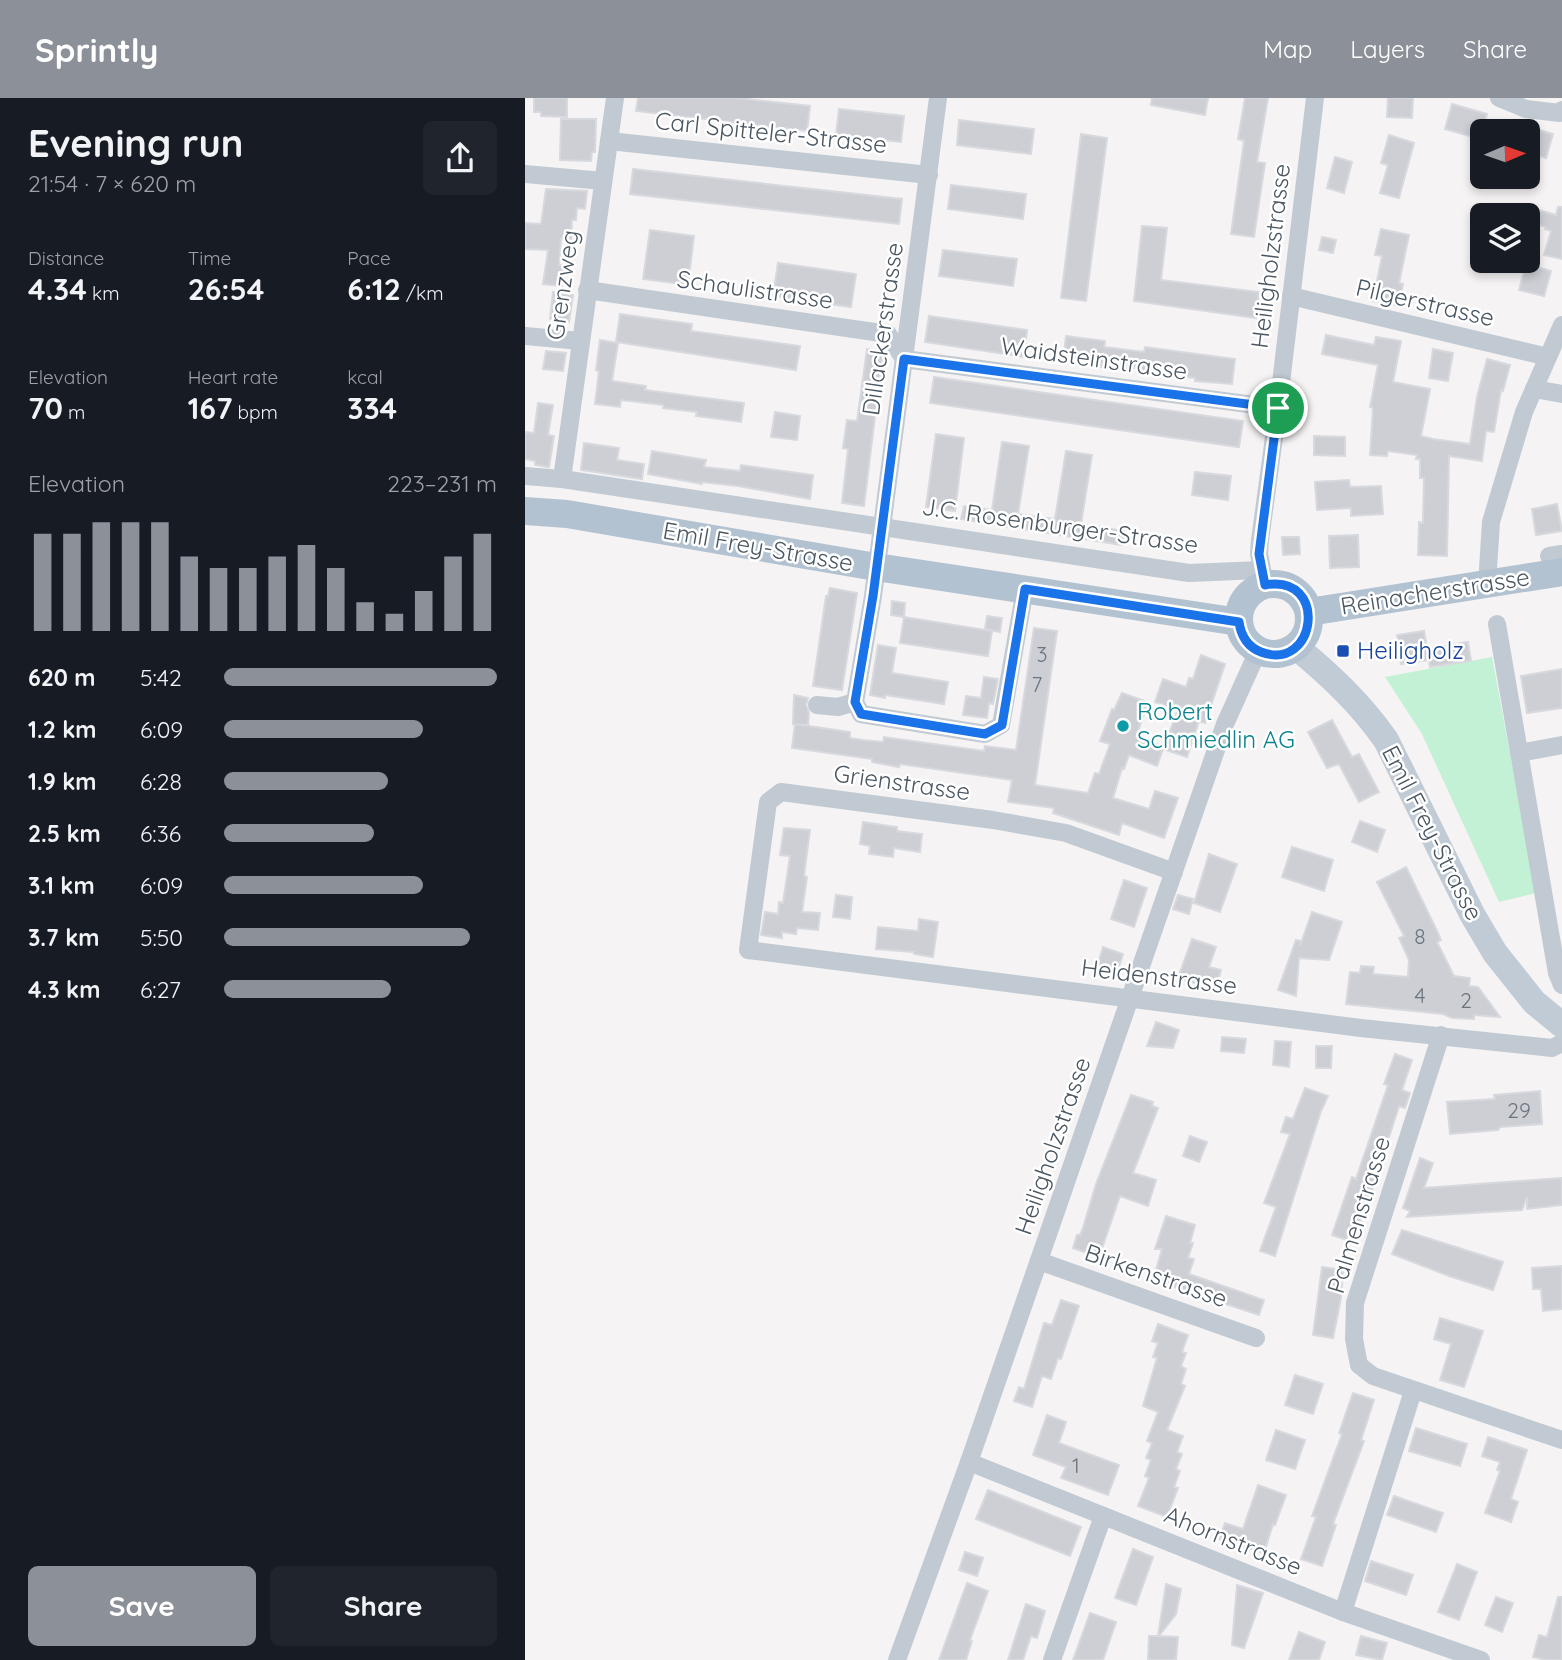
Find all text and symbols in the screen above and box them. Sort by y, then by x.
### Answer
text: Sprintly [35,29,159,70]
text: Map [1263,34,1312,64]
text: Layers [1350,34,1425,64]
text: Share [1463,34,1527,64]
street label: Carl Spitteler-Strasse [654,105,889,159]
text: Evening run [28,119,243,167]
north arrow [1470,119,1540,189]
map controls [1470,119,1540,273]
button: share [423,121,497,195]
street label: Heiligholzstrasse [1244,162,1296,350]
text: 21:54 · 7 × 620 m [28,169,196,198]
button: layers [1470,203,1540,273]
street label: Grenzweg [539,228,585,342]
street label: Dillackerstrasse [855,240,909,417]
text: Distance [28,246,104,270]
text: Time [188,246,231,270]
text: Pace [347,246,391,270]
street label: Schaulistrasse [675,263,835,315]
text: 4.34 [28,270,87,308]
text: 26:54 [188,270,264,308]
text: 6:12 [347,270,401,308]
street label: Pilgerstrasse [1353,272,1497,332]
text: km [87,281,120,305]
text: /km [401,281,443,305]
street label: Waidsteinstrasse [999,330,1189,386]
text: Elevation [28,365,108,389]
text: Heart rate [188,365,278,389]
text: kcal [347,365,383,389]
pin [1248,378,1308,438]
text: 70 [28,389,63,427]
text: 167 [188,389,232,427]
text: 334 [347,389,397,427]
icon: arrive [1259,389,1297,427]
text: m [63,400,85,424]
text: bpm [232,400,278,424]
text: Elevation [28,469,125,498]
text: 223–231 m [387,469,497,498]
street label: J.C. Rosenburger-Strasse [920,491,1200,559]
street label: Emil Frey-Strasse [661,515,856,577]
street label: Reinacherstrasse [1338,561,1531,621]
place label: Heiligholz [1357,635,1464,665]
house number: 3 [1036,641,1048,667]
marker: Heiligholz [1335,643,1351,659]
text: 620 m [28,663,96,692]
text: 5:42 [140,663,182,692]
house number: 7 [1032,671,1043,697]
place label: Robert Schmiedlin AG [1137,696,1295,754]
text: 1.2 km [28,715,97,744]
text: 6:09 [140,715,183,744]
marker: Robert Schmiedlin AG [1115,718,1131,734]
street label: Emil Frey-Strasse [1376,740,1490,925]
street label: Grienstrasse [832,758,972,806]
text: 1.9 km [28,767,96,796]
text: 6:28 [140,767,182,796]
text: 2.5 km [28,819,101,848]
text: 6:36 [140,819,181,848]
text: 3.1 km [28,871,95,900]
text: 6:09 [140,871,183,900]
text: 3.7 km [28,923,99,952]
text: 5:50 [140,923,183,952]
house number: 8 [1414,923,1426,949]
street label: Heidenstrasse [1079,952,1239,1000]
text: 4.3 km [28,975,100,1004]
text: 6:27 [140,975,181,1004]
house number: 4 [1414,982,1426,1008]
house number: 2 [1460,987,1472,1013]
street label: Heiligholzstrasse [1008,1053,1096,1238]
house number: 29 [1507,1097,1531,1123]
street label: Palmenstrasse [1320,1133,1396,1297]
street label: Birkenstrasse [1081,1237,1232,1313]
house number: 1 [1072,1452,1080,1478]
street label: Ahornstrasse [1160,1499,1307,1581]
button: Save [28,1566,256,1646]
button: Share [270,1566,497,1646]

